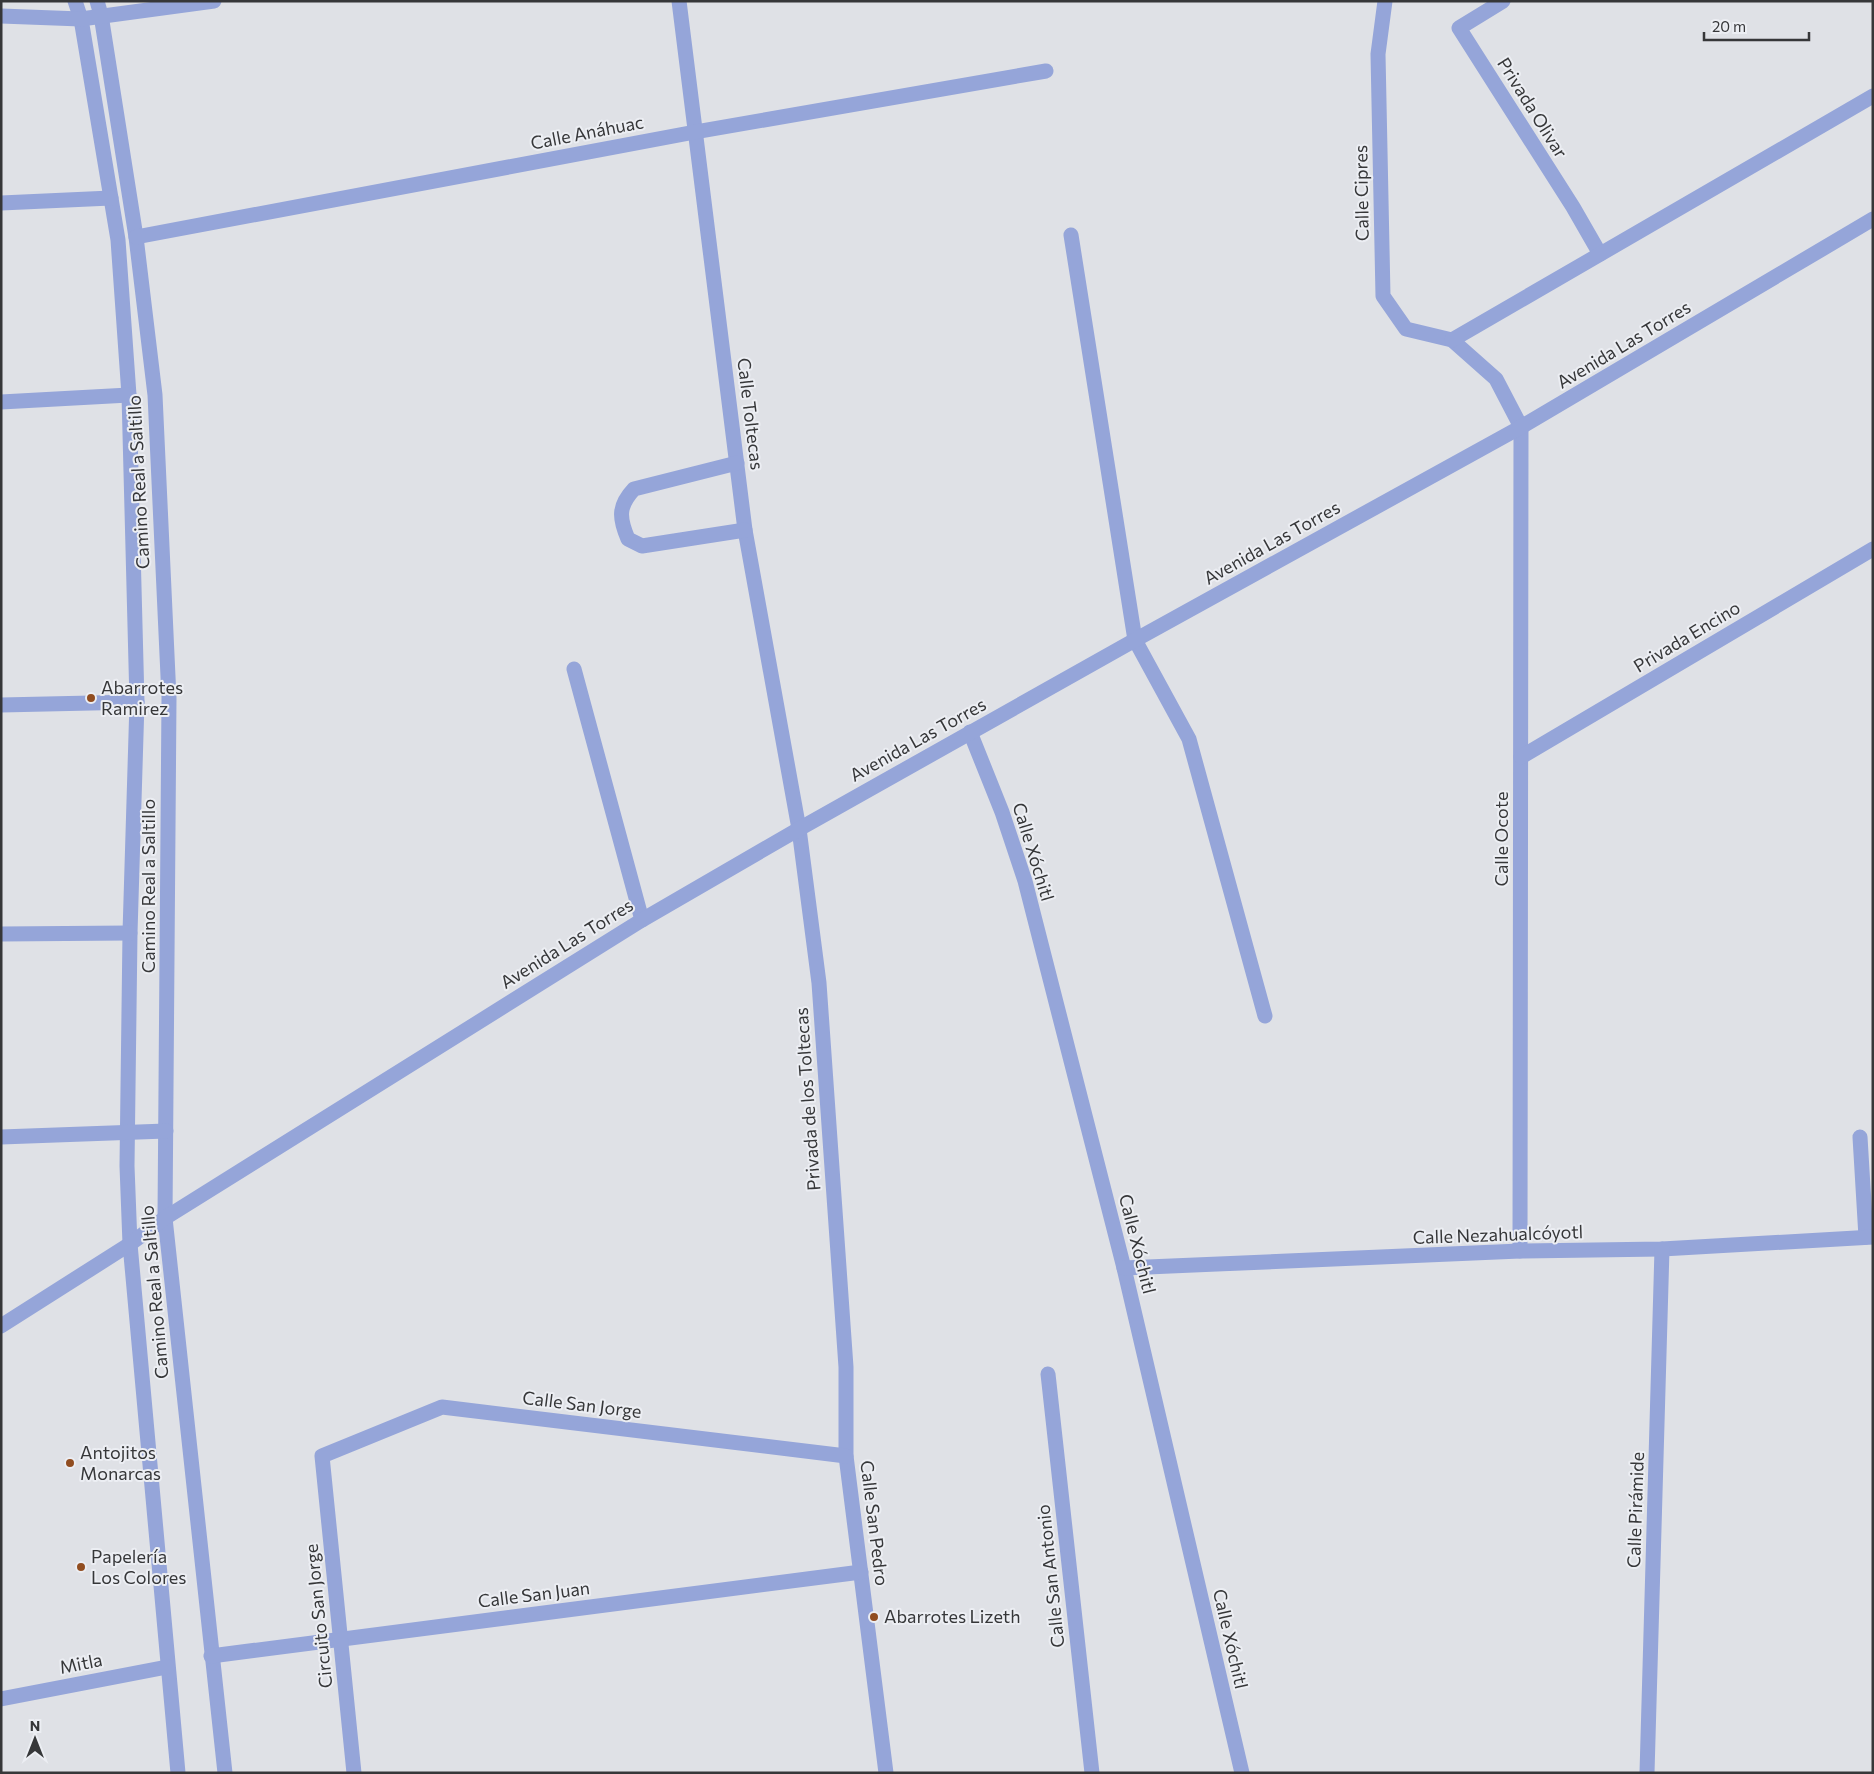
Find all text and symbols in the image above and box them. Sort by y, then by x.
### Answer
scale bar [1704,10,1809,42]
text: 20 m [1712,17,1746,35]
street label: Privada Olivar [1493,53,1572,162]
street label: Calle Anáhuac [528,110,645,154]
street label: Calle Cipres [1349,145,1373,241]
street label: Avenida Las Torres [1553,295,1694,393]
street label: Calle Toltecas [733,357,769,471]
street label: Camino Real a Saltillo [122,394,154,570]
street label: Avenida Las Torres [1200,496,1343,589]
street label: Privada Encino [1629,596,1744,677]
place label: Abarrotes Ramirez [101,676,183,719]
marker: Abarrotes Ramirez [85,692,97,704]
street label: Avenida Las Torres [846,693,989,786]
street label: Calle Ocote [1490,792,1512,886]
street label: Camino Real a Saltillo [137,799,159,973]
street label: Calle Xóchitl [1009,800,1059,904]
street label: Avenida Las Torres [496,893,637,993]
street label: Privada de los Toltecas [790,1007,824,1191]
street label: Calle Xóchitl [1115,1192,1161,1296]
street label: Camino Real a Saltillo [135,1204,173,1380]
street label: Calle Nezahualcóyotl [1412,1220,1584,1248]
street label: Calle San Jorge [521,1386,643,1422]
place label: Antojitos Monarcas [80,1441,161,1484]
street label: Calle Pirámide [1622,1451,1648,1568]
marker: Antojitos Monarcas [64,1457,76,1469]
street label: Calle San Pedro [856,1459,894,1587]
street label: Calle San Antonio [1032,1503,1068,1649]
street label: Circuito San Jorge [299,1543,337,1689]
place label: Papelería Los Colores [91,1545,187,1588]
marker: Papelería Los Colores [75,1561,87,1573]
street label: Calle San Juan [477,1576,591,1612]
street label: Calle Xóchitl [1209,1587,1253,1691]
place label: Abarrotes Lizeth [884,1605,1020,1627]
marker: Abarrotes Lizeth [868,1611,880,1623]
street label: Mitla [57,1648,104,1678]
north arrow [10,1714,60,1764]
text: N [30,1717,40,1734]

